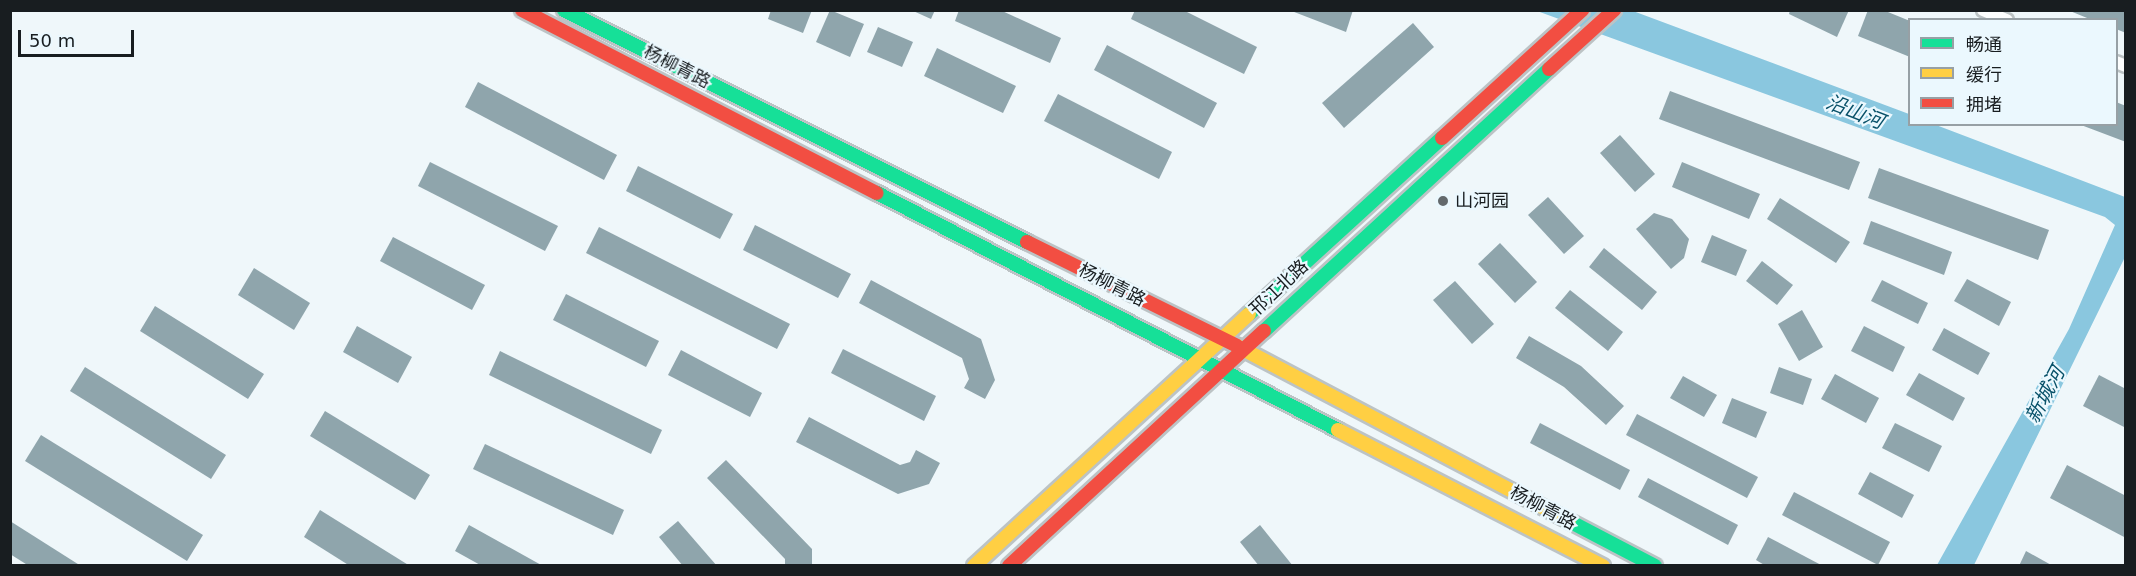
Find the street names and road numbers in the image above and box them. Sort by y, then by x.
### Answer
street label: 杨柳青路 [640,41,714,93]
street label: 邗江北路 [1245,256,1313,320]
street label: 杨柳青路 [1075,259,1149,311]
street label: 杨柳青路 [1506,482,1580,534]

